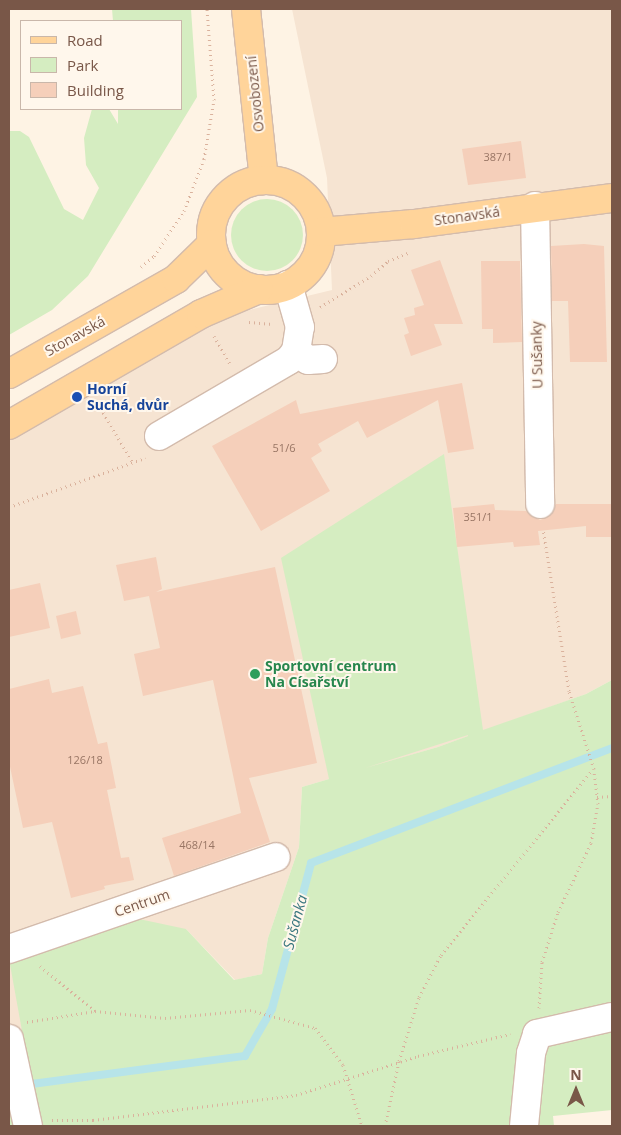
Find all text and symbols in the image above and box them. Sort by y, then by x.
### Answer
legend [20,20,182,110]
text: Road [67,30,103,50]
text: Park [67,55,98,75]
street label: Osvobození [243,55,267,133]
text: Building [67,80,124,100]
house number: 387/1 [483,150,513,164]
street label: Stonavská [433,203,501,229]
street label: Stonavská [42,313,108,359]
street label: U Sušanky [528,321,546,389]
place label: Horní Suchá, dvůr [87,381,169,414]
marker: Horní Suchá, dvůr [71,391,83,403]
house number: 51/6 [273,441,295,455]
house number: 351/1 [463,510,493,524]
place label: Sportovní centrum Na Císařství [265,658,396,690]
marker: Sportovní centrum Na Císařství [249,668,261,680]
house number: 126/18 [67,753,103,767]
house number: 468/14 [179,838,215,852]
street label: Centrum [112,886,172,920]
water label: Sušanka [279,893,311,951]
north arrow [551,1065,601,1115]
text: N [570,1065,582,1084]

